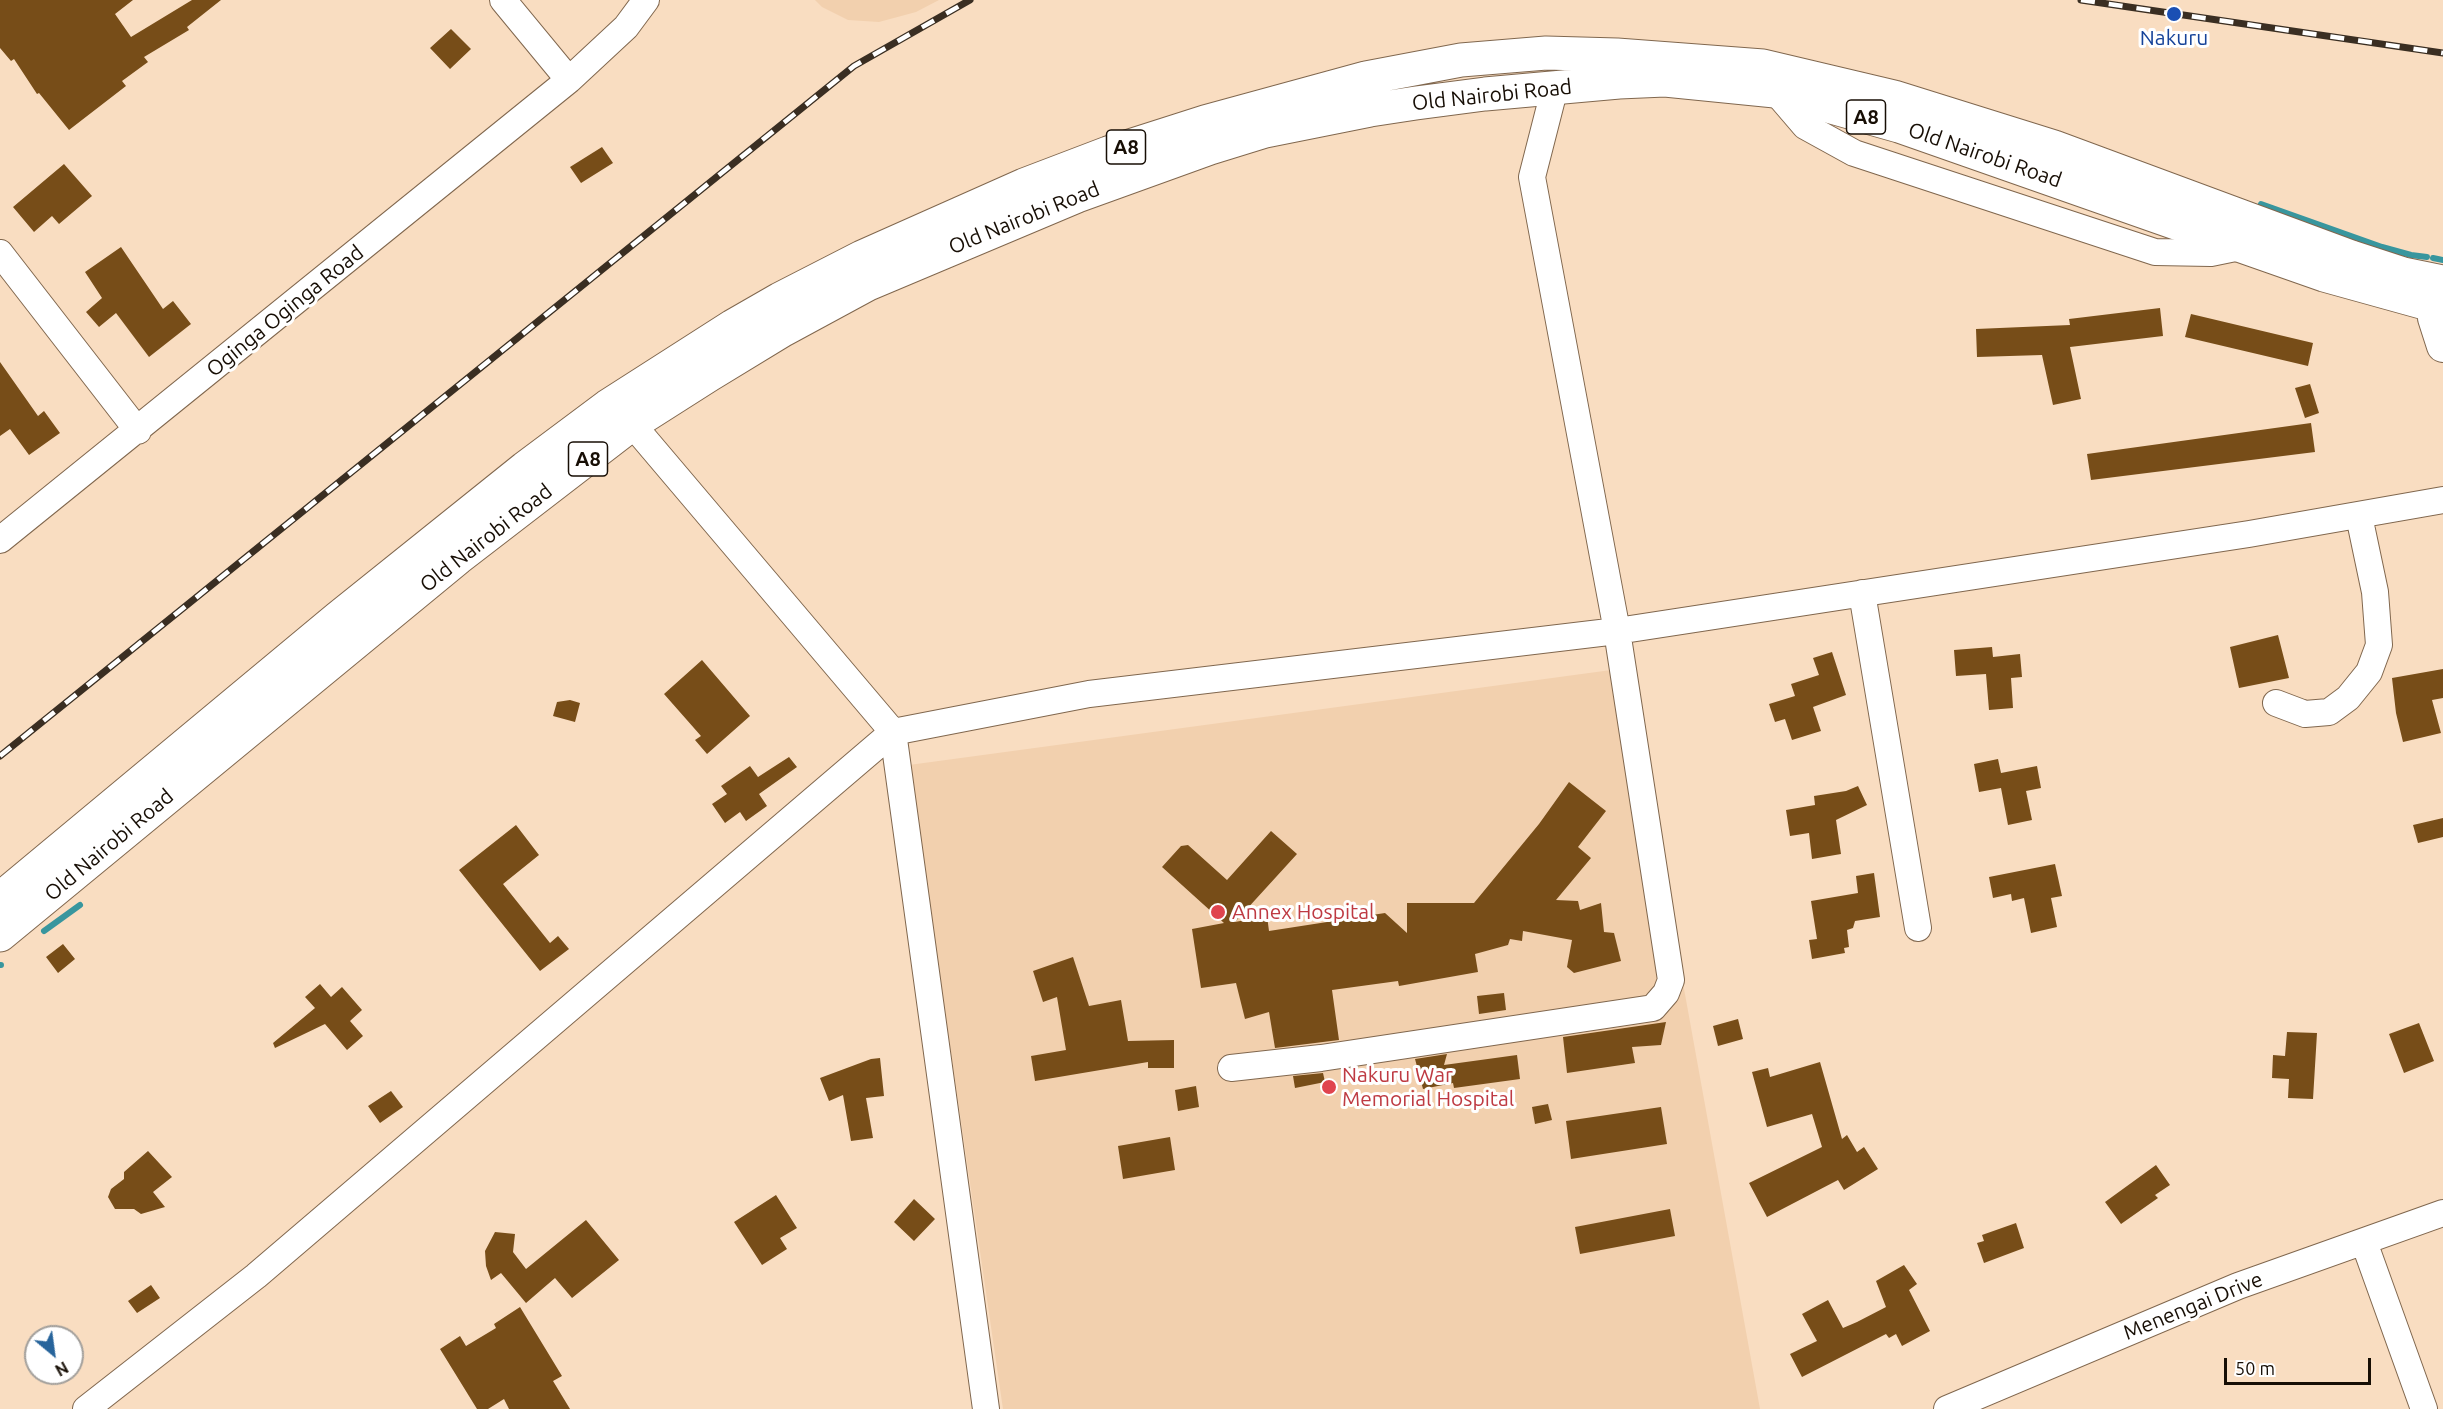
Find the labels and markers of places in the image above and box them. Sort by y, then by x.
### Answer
marker: Nakuru [2165,5,2183,23]
place label: Nakuru [2140,25,2208,51]
place label: Annex Hospital [1232,899,1375,925]
marker: Annex Hospital [1209,903,1227,921]
place label: Nakuru War Memorial Hospital [1342,1062,1514,1112]
marker: Nakuru War Memorial Hospital [1320,1078,1338,1096]

